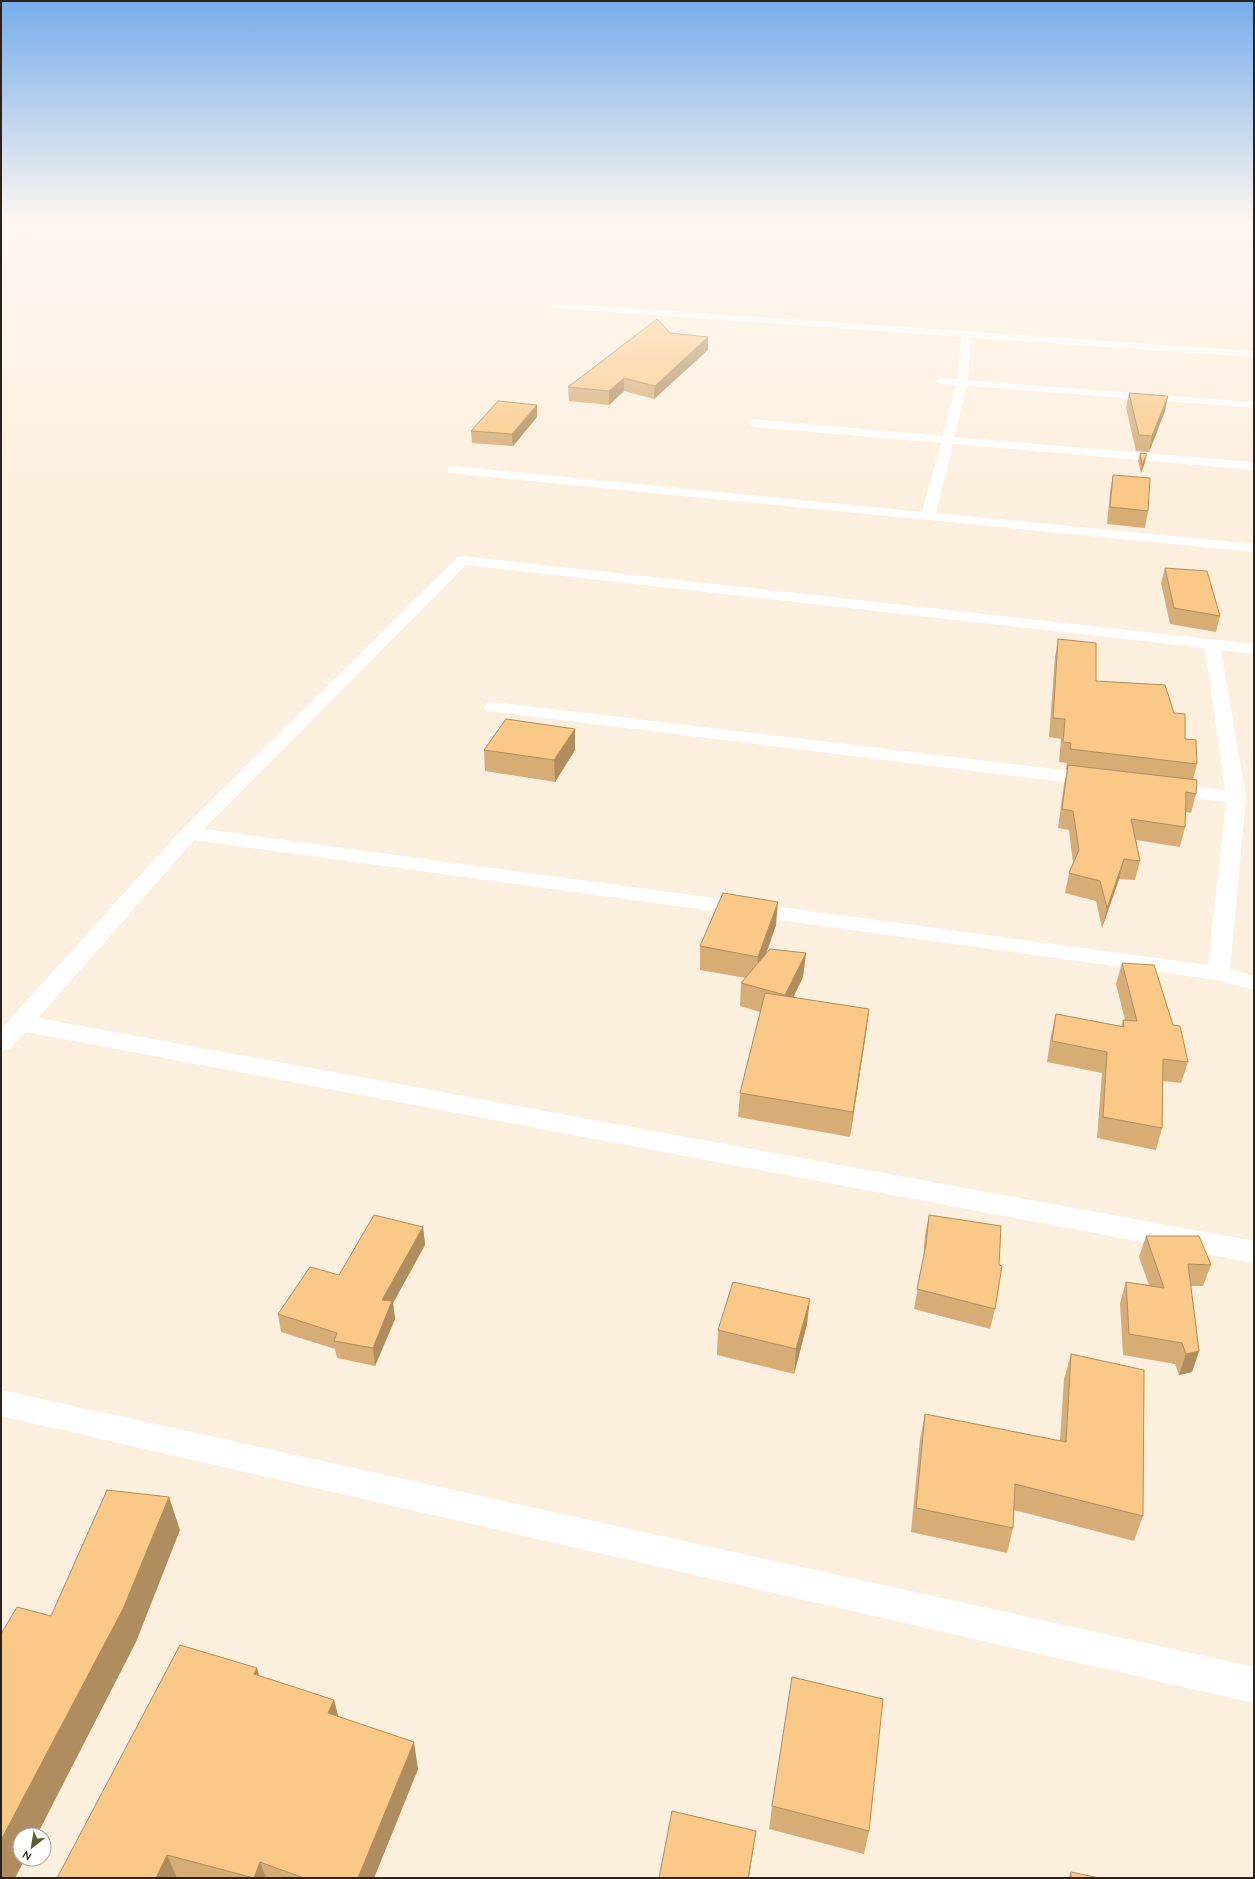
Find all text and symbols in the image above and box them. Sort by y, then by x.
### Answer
north arrow [12,1827,52,1867]
text: N [20,1847,34,1864]

